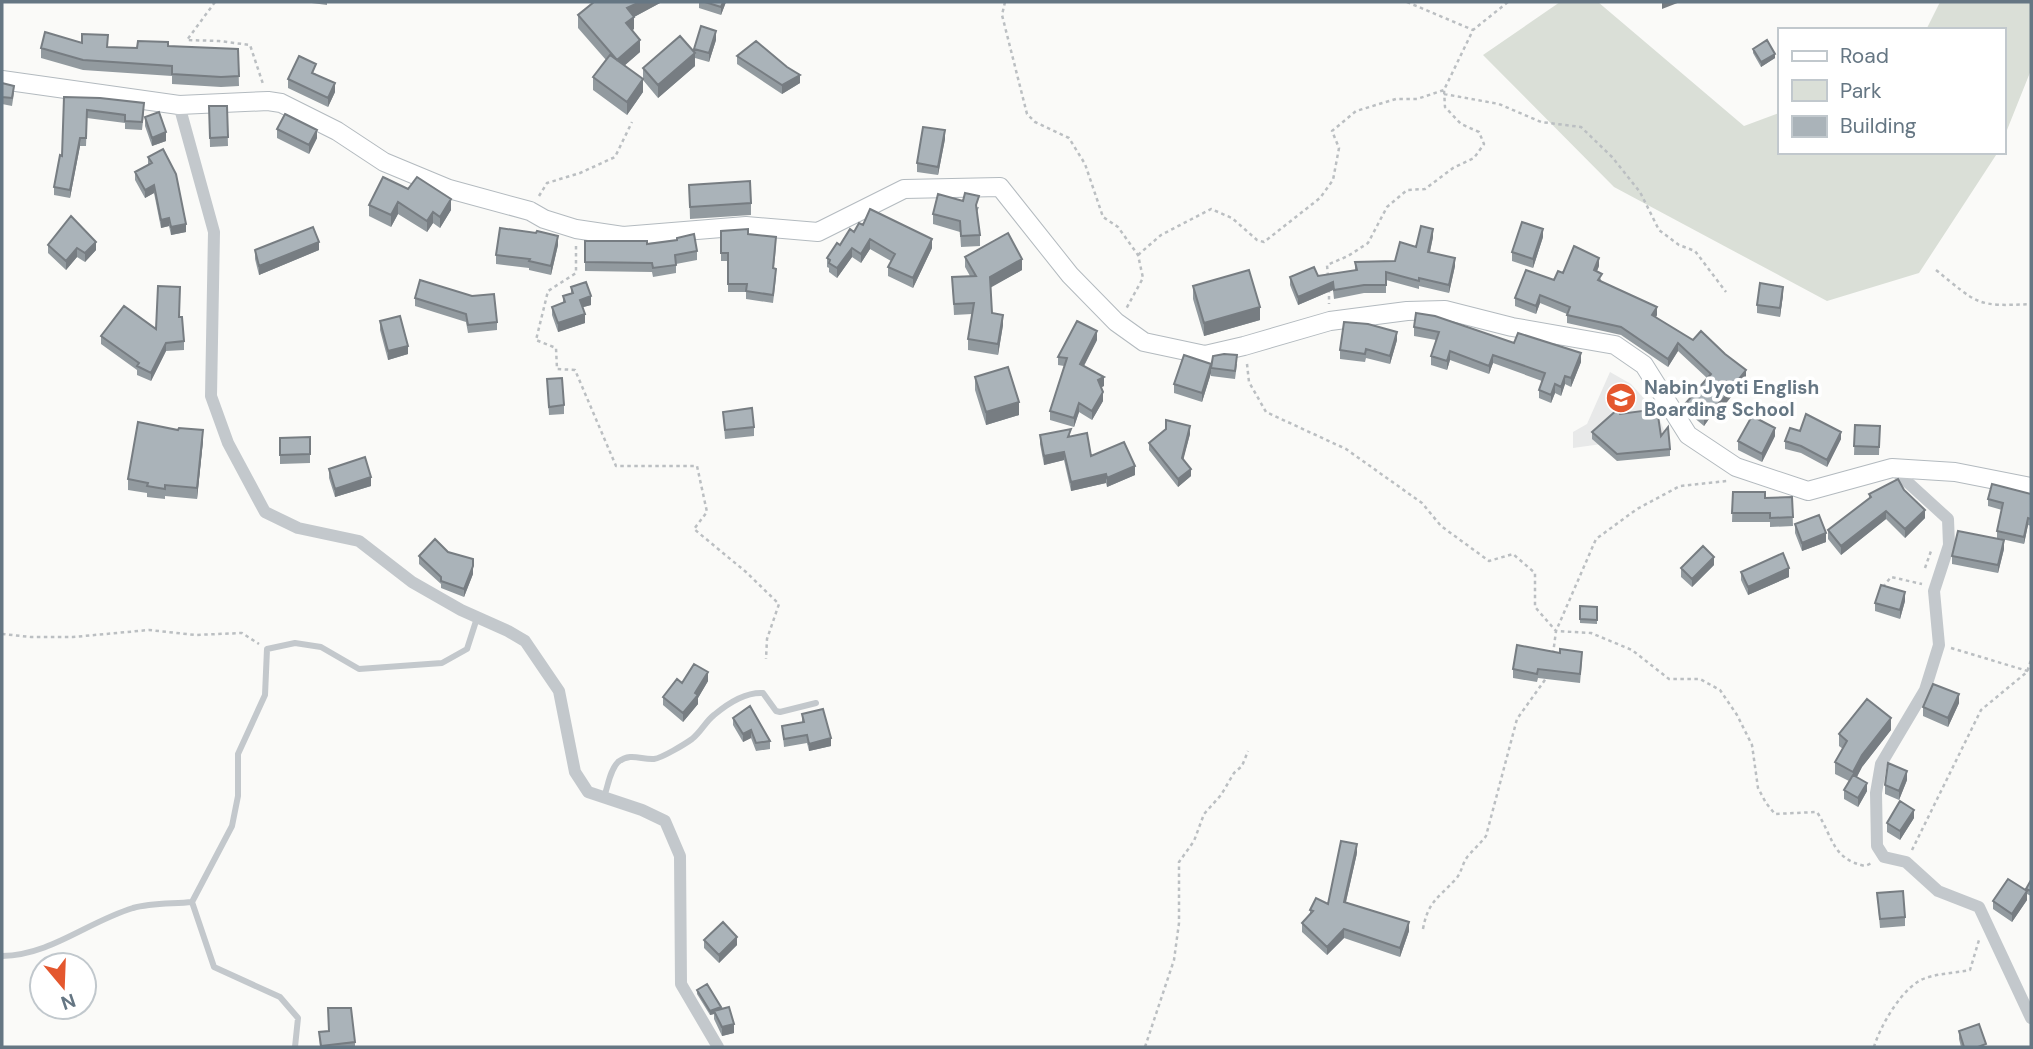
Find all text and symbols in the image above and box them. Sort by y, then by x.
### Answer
legend [1778,28,2005,154]
text: Road [1840,42,1889,70]
text: Park [1840,77,1882,105]
text: Building [1840,112,1917,140]
place label: Nabin Jyoti English Boarding School [1644,375,1819,422]
school or university icon: Nabin Jyoti English Boarding School [1604,381,1638,415]
north arrow [28,951,98,1021]
text: N [58,988,79,1016]

